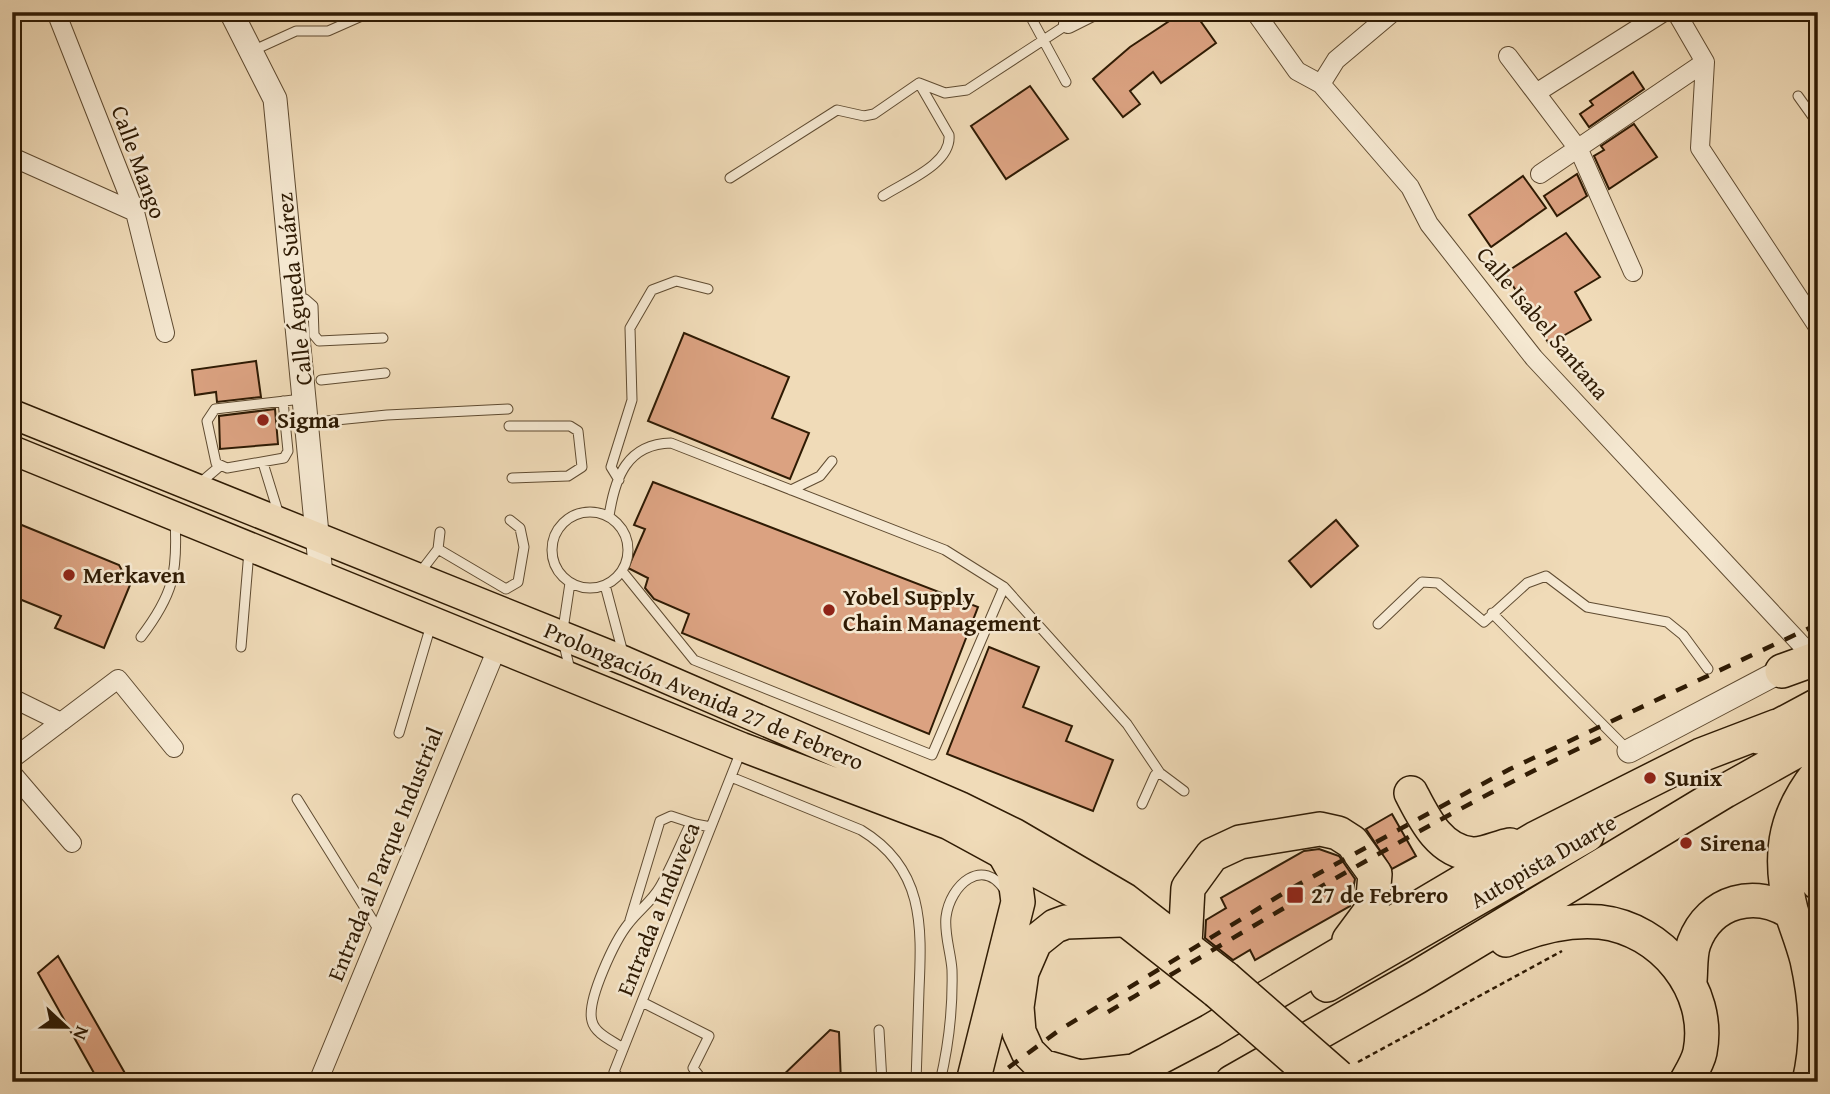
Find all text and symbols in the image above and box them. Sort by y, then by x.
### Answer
street label: Calle Mango [104,101,175,223]
street label: Calle Águeda Suárez [267,191,320,387]
street label: Calle Isabel Santana [1469,239,1618,407]
place label: Sigma [277,403,340,436]
marker: Sigma [255,412,271,428]
place label: Merkaven [83,558,186,591]
marker: Merkaven [61,567,77,583]
place label: Yobel Supply Chain Management [843,580,1041,639]
marker: Yobel Supply Chain Management [821,602,837,618]
street label: Prolongación Avenida 27 de Febrero [539,613,869,778]
street label: Entrada al Parque Industrial [318,722,451,986]
place label: Sunix [1664,761,1722,794]
marker: Sunix [1642,770,1658,786]
street label: Autopista Duarte [1463,805,1622,916]
street label: Entrada a Induveca [608,817,707,1000]
place label: Sirena [1700,826,1766,859]
marker: Sirena [1678,835,1694,851]
place label: 27 de Febrero [1311,878,1448,911]
marker: 27 de Febrero [1285,885,1305,905]
north arrow [32,992,102,1062]
text: N [66,1022,97,1045]

